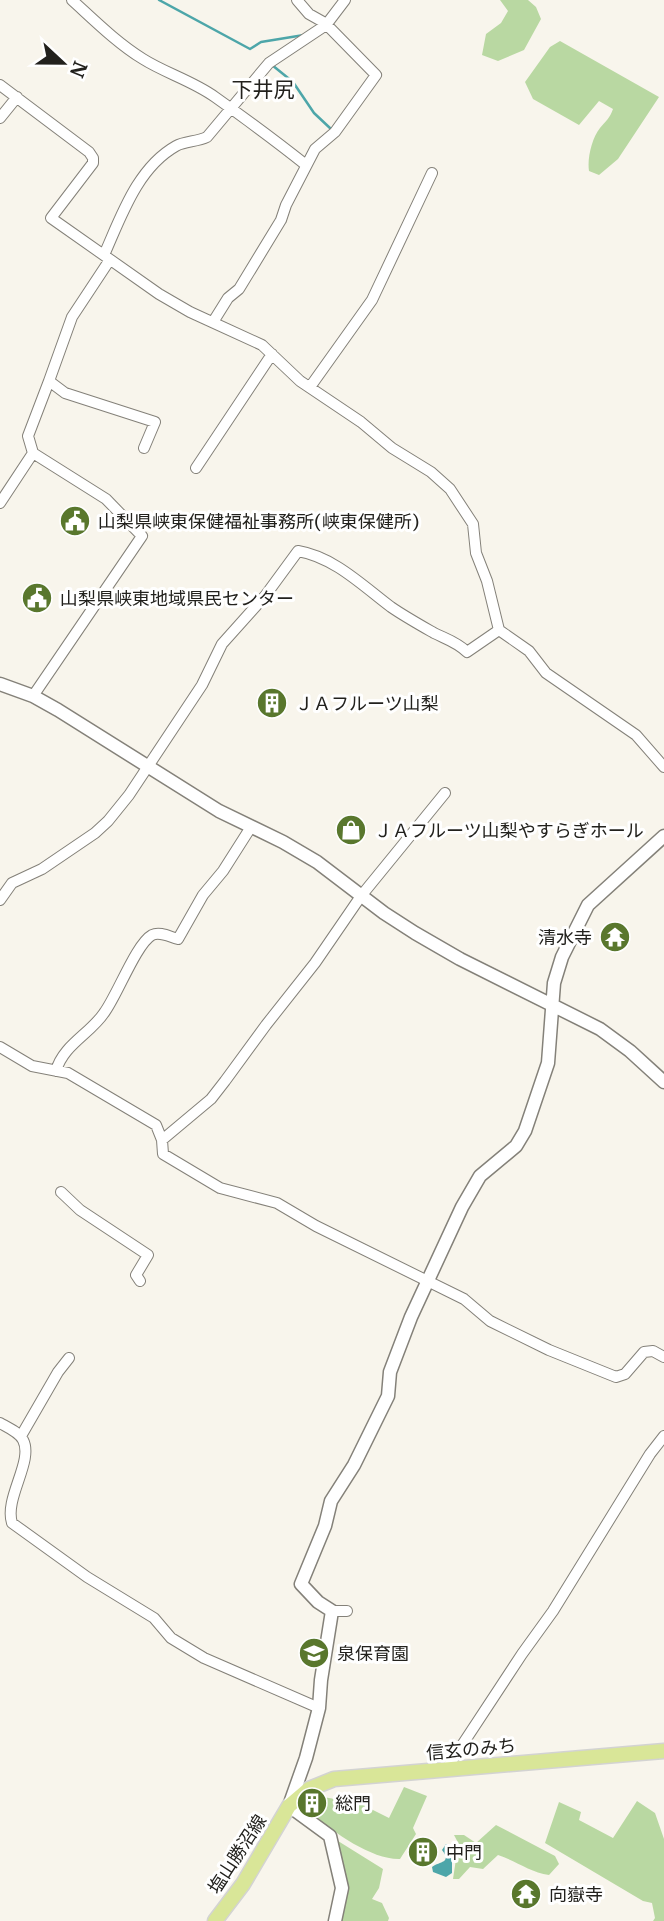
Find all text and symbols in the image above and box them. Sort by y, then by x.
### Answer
north arrow [28,28,98,98]
text: N [65,58,93,81]
district label: 下井尻 [232,76,295,103]
public building icon: 山梨県峡東保健福祉事務所(峡東保健所) [58,504,92,538]
place label: 山梨県峡東保健福祉事務所(峡東保健所) [98,510,419,533]
public building icon: 山梨県峡東地域県民センター [20,581,54,615]
place label: 山梨県峡東地域県民センター [60,587,294,610]
building icon: ＪＡフルーツ山梨 [255,686,289,720]
place label: ＪＡフルーツ山梨 [295,692,439,715]
shop icon: ＪＡフルーツ山梨やすらぎホール [334,813,368,847]
place label: ＪＡフルーツ山梨やすらぎホール [374,819,644,842]
temple icon: 清水寺 [598,920,632,954]
place label: 清水寺 [538,926,592,949]
school or university icon: 泉保育園 [297,1636,331,1670]
place label: 泉保育園 [337,1642,409,1665]
street label: 信玄のみち [425,1734,517,1764]
building icon: 総門 [295,1786,329,1820]
place label: 総門 [335,1792,371,1815]
street label: 塩山勝沼線 [203,1810,271,1898]
building icon: 中門 [406,1835,440,1869]
place label: 中門 [446,1841,482,1864]
temple icon: 向嶽寺 [509,1877,543,1911]
place label: 向嶽寺 [549,1883,603,1906]

